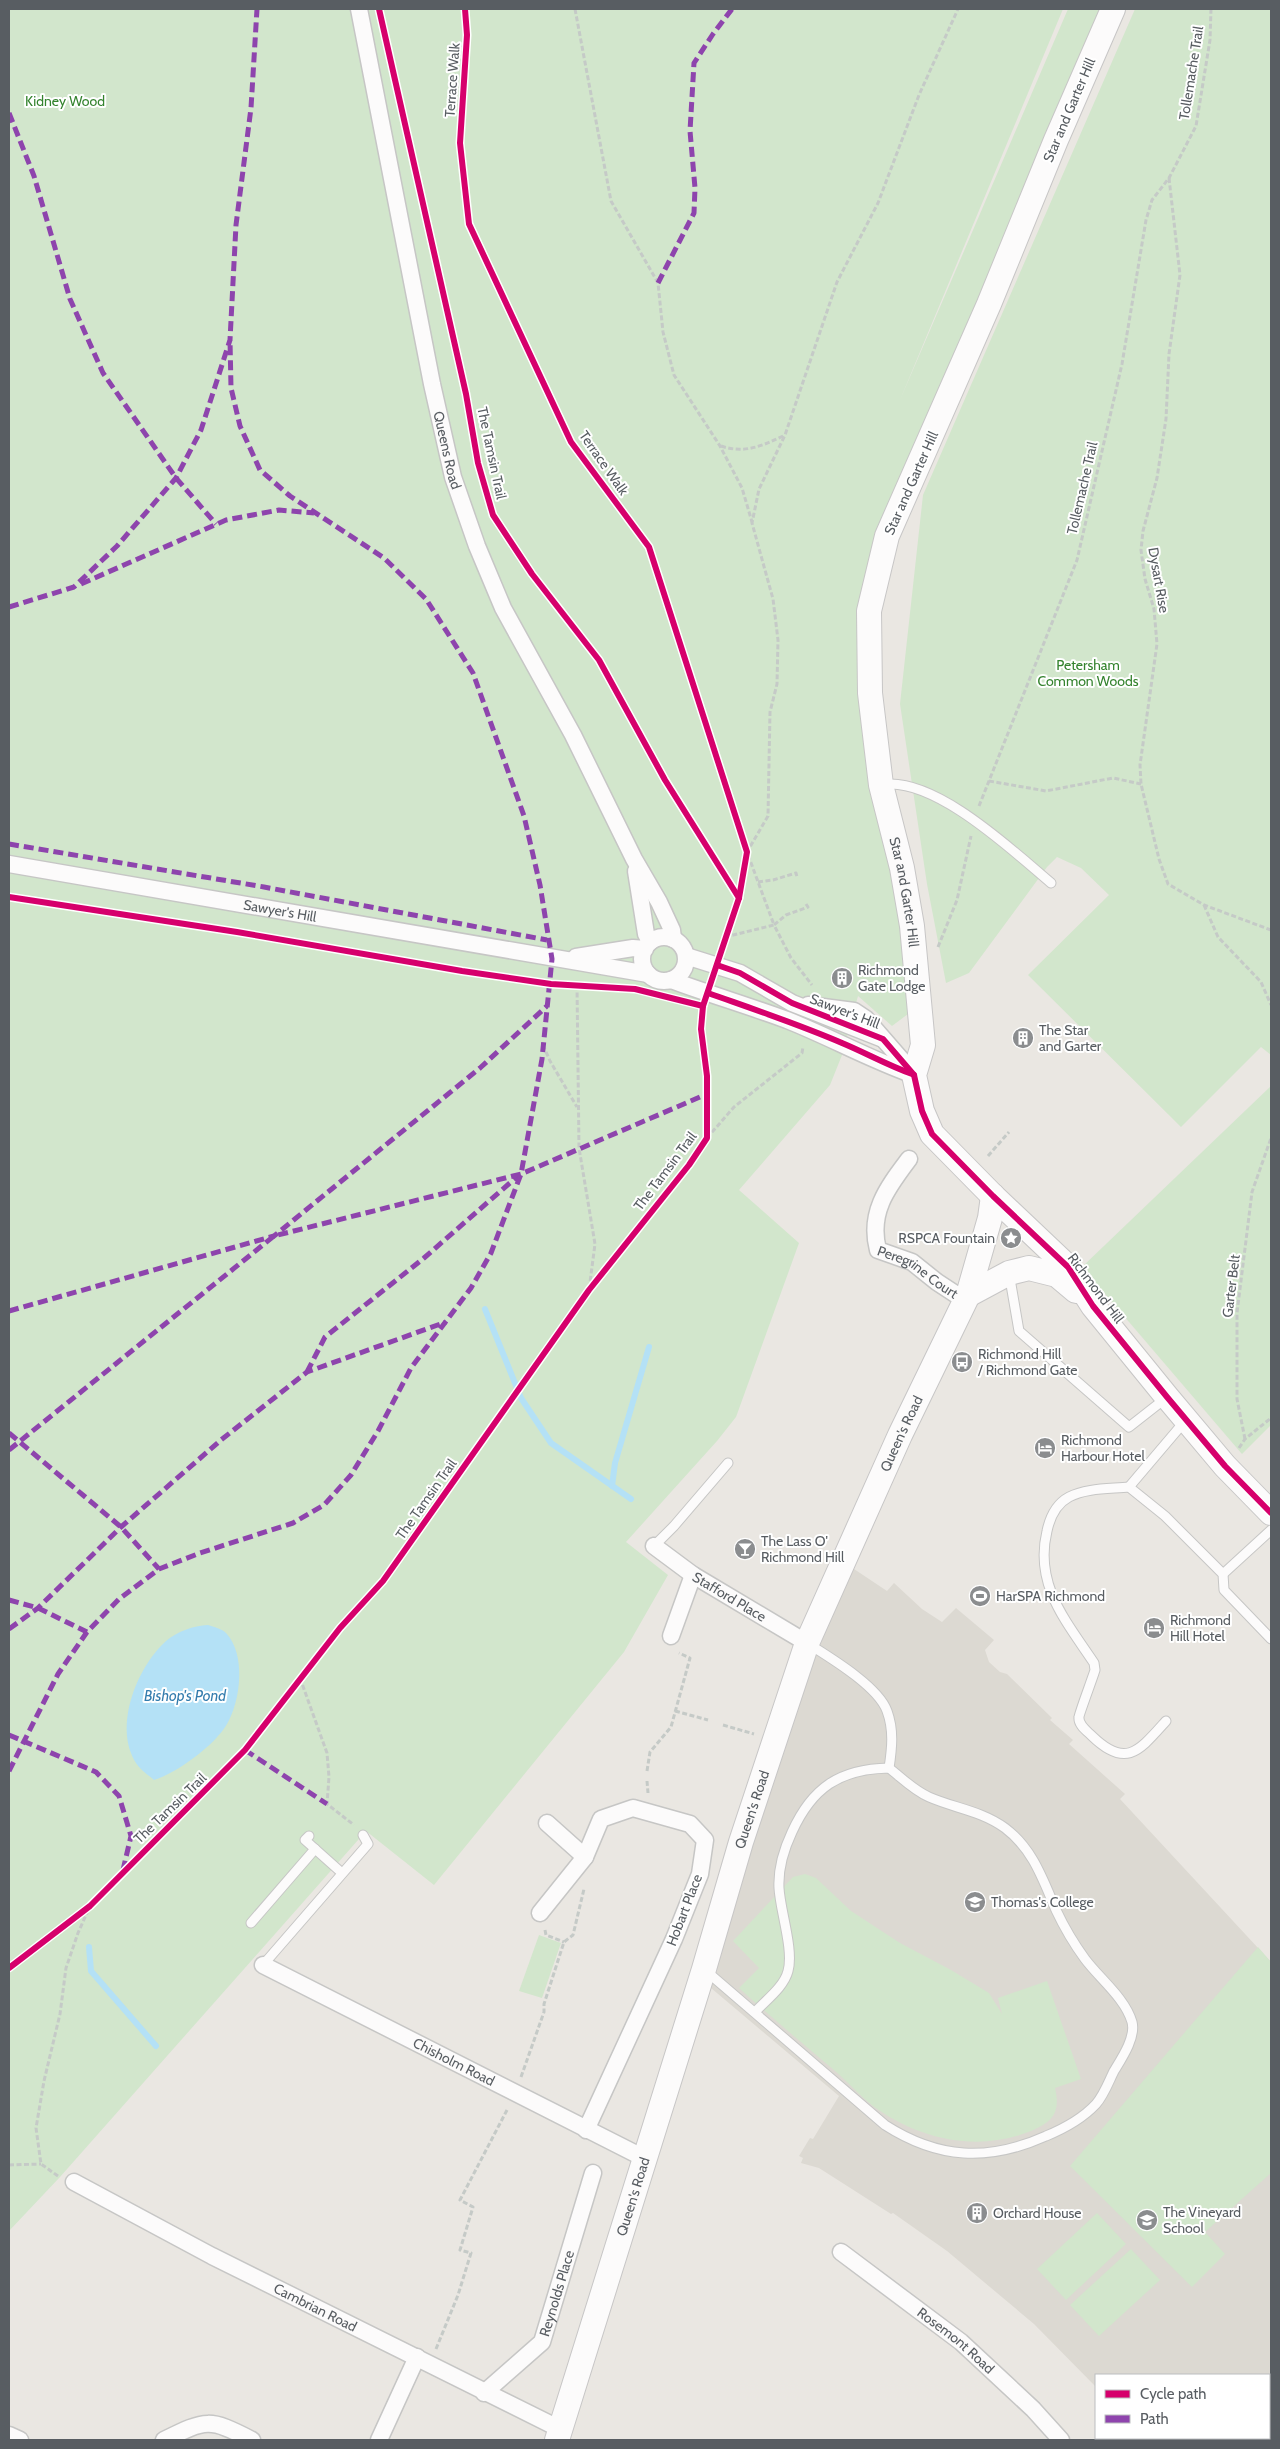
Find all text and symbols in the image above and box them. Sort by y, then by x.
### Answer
street label: Tollemache Trail [1175,24,1207,121]
street label: Terrace Walk [440,41,464,118]
street label: Star and Garter Hill [1039,54,1099,165]
park label: Kidney Wood [25,92,105,110]
street label: The Tamsin Trail [473,405,511,502]
street label: Queens Road [429,409,466,492]
street label: Terrace Walk [575,427,633,499]
street label: Star and Garter Hill [880,428,942,538]
street label: Tollemache Trail [1063,439,1102,536]
street label: Dysart Rise [1144,546,1174,614]
park label: Petersham Common Woods [1037,656,1139,690]
street label: Star and Garter Hill [885,835,923,949]
street label: Sawyer's Hill [242,896,319,926]
place label: Richmond Gate Lodge [858,961,925,995]
building icon: Richmond Gate Lodge [830,966,854,990]
street label: Sawyer's Hill [807,989,883,1033]
place label: The Star and Garter [1039,1021,1102,1055]
building icon: The Star and Garter [1011,1026,1035,1050]
street label: The Tamsin Trail [629,1127,701,1214]
place icon: RSPCA Fountain [999,1226,1023,1250]
place label: RSPCA Fountain [898,1229,995,1247]
street label: Peregrine Court [875,1241,962,1303]
street label: Richmond Hill [1064,1249,1129,1327]
street label: Garter Belt [1218,1253,1244,1319]
place label: Richmond Hill / Richmond Gate [977,1345,1077,1379]
bus stop icon: Richmond Hill / Richmond Gate [950,1350,974,1374]
street label: Queen's Road [876,1393,927,1474]
place label: Richmond Harbour Hotel [1061,1431,1145,1465]
hotel icon: Richmond Harbour Hotel [1033,1436,1057,1460]
street label: The Tamsin Trail [392,1455,461,1543]
place label: The Lass O' Richmond Hill [761,1532,845,1566]
bar icon: The Lass O' Richmond Hill [733,1537,757,1561]
street label: Stafford Place [689,1568,770,1626]
sports icon: HarSPA Richmond [968,1584,992,1608]
place label: HarSPA Richmond [996,1587,1105,1605]
place label: Richmond Hill Hotel [1170,1611,1231,1645]
hotel icon: Richmond Hill Hotel [1142,1616,1166,1640]
water label: Bishop's Pond [144,1687,227,1705]
street label: The Tamsin Trail [130,1768,211,1847]
street label: Queen's Road [731,1768,773,1851]
street label: Hobart Place [662,1872,706,1948]
school or university icon: Thomas's College [963,1890,987,1914]
place label: Thomas's College [991,1893,1094,1911]
street label: Chisholm Road [410,2033,498,2090]
street label: Queen's Road [612,2155,654,2238]
building icon: Orchard House [965,2201,989,2225]
place label: The Vineyard School [1163,2203,1241,2237]
place label: Orchard House [993,2204,1081,2222]
school or university icon: The Vineyard School [1135,2208,1159,2232]
street label: Reynolds Place [535,2248,578,2339]
street label: Cambrian Road [271,2279,360,2336]
street label: Rosemont Road [914,2303,998,2377]
legend [1095,2374,1270,2439]
text: Cycle path [1140,2385,1206,2403]
text: Path [1140,2410,1169,2428]

